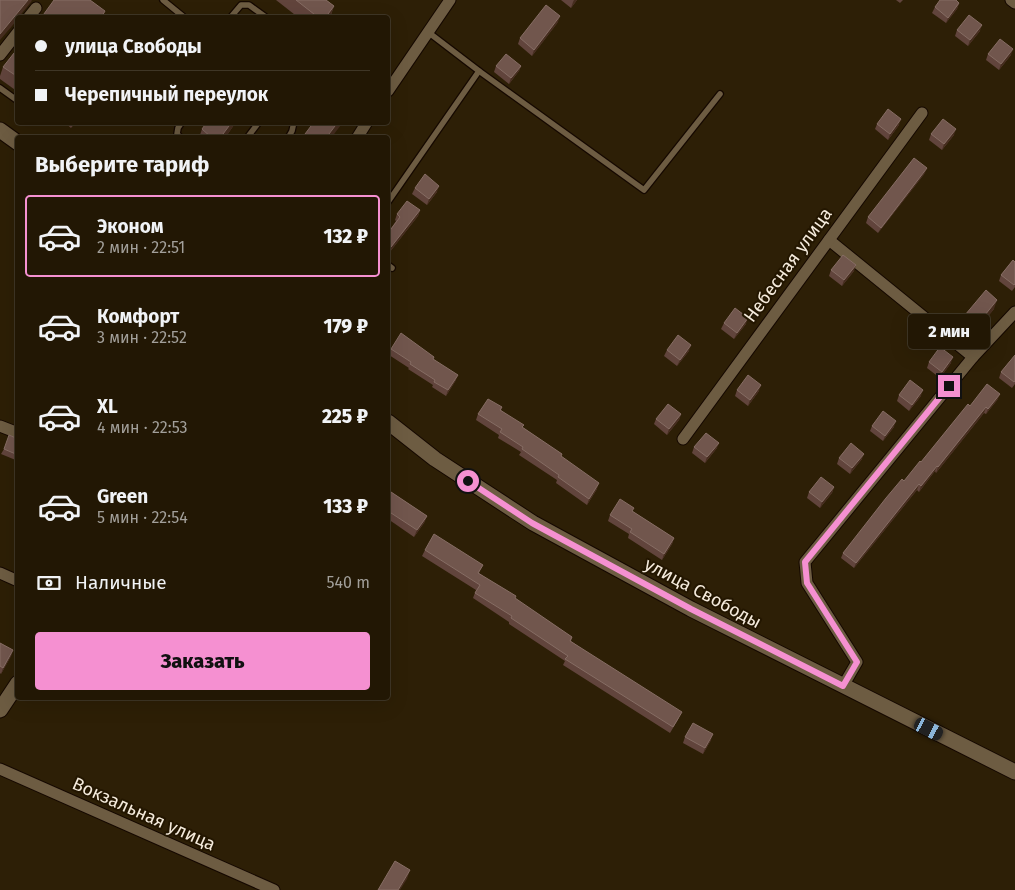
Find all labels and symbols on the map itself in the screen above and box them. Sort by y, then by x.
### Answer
street label: Небесная улица [739,203,837,327]
callout: 2 мин [908,314,990,348]
route end [938,375,960,397]
route start [457,470,479,492]
street label: улица Свободы [641,553,765,633]
car [912,716,945,742]
street label: Вокзальная улица [69,773,219,855]

